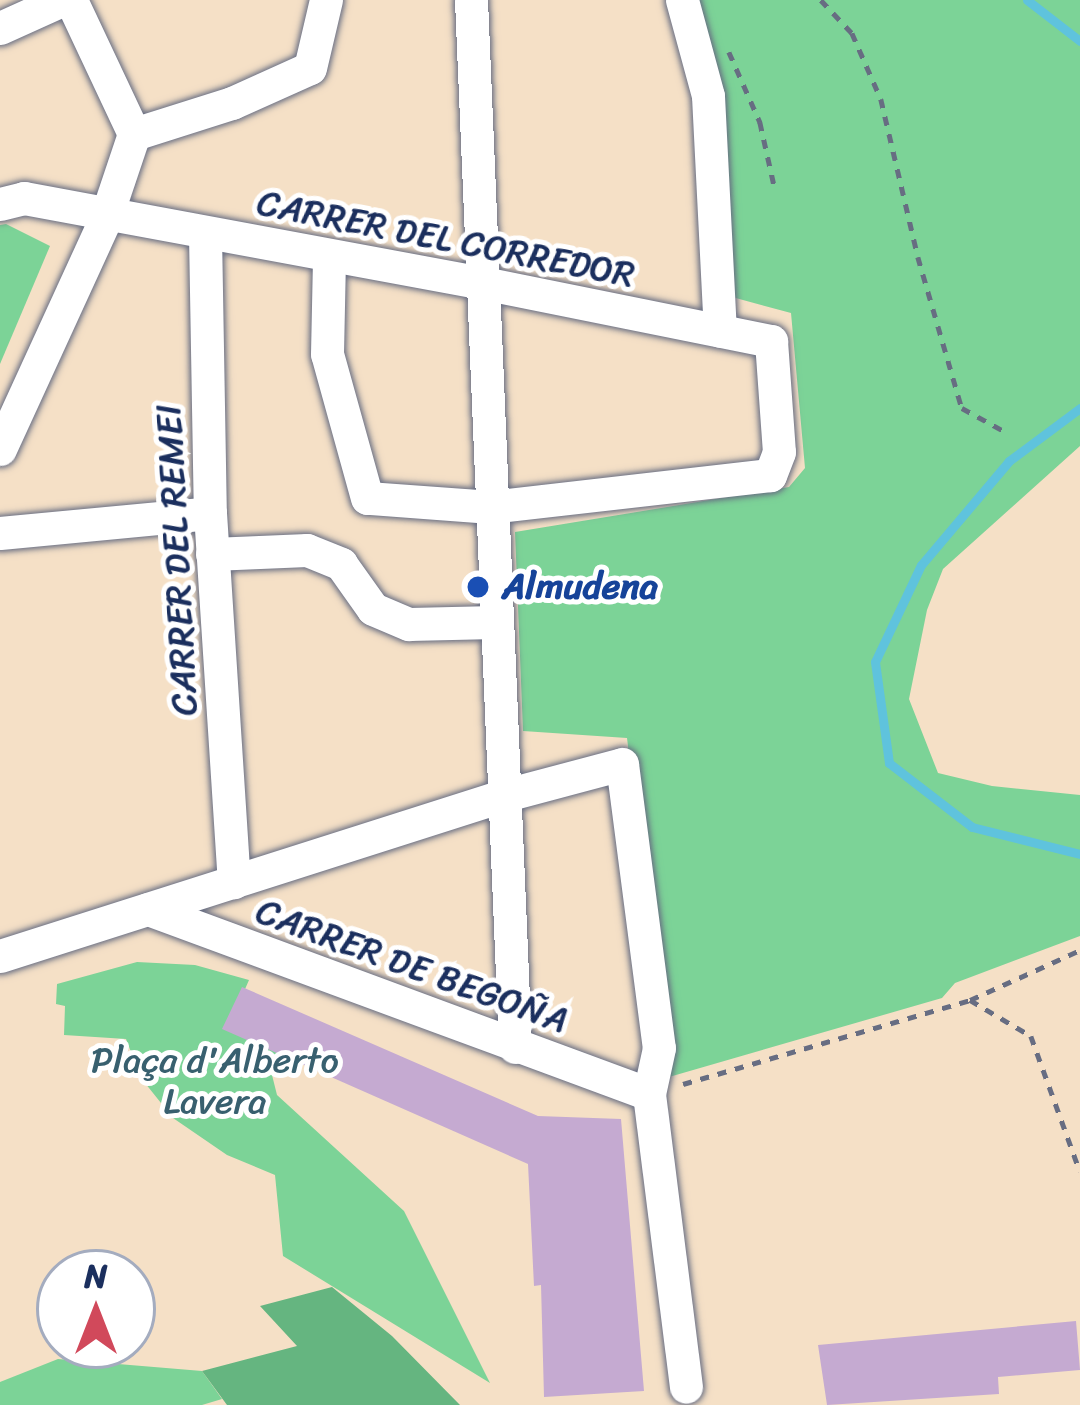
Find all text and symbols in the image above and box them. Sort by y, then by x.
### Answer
street label: CARRER DEL CORREDOR [253,181,639,297]
street label: CARRER DEL REMEI [147,403,207,717]
place label: Almudena [502,565,658,609]
marker: Almudena [465,574,491,600]
street label: CARRER DE BEGOÑA [251,890,573,1042]
park label: Plaça d'Alberto Lavera [91,1038,339,1123]
text: N [85,1247,107,1305]
north arrow [36,1249,156,1369]

